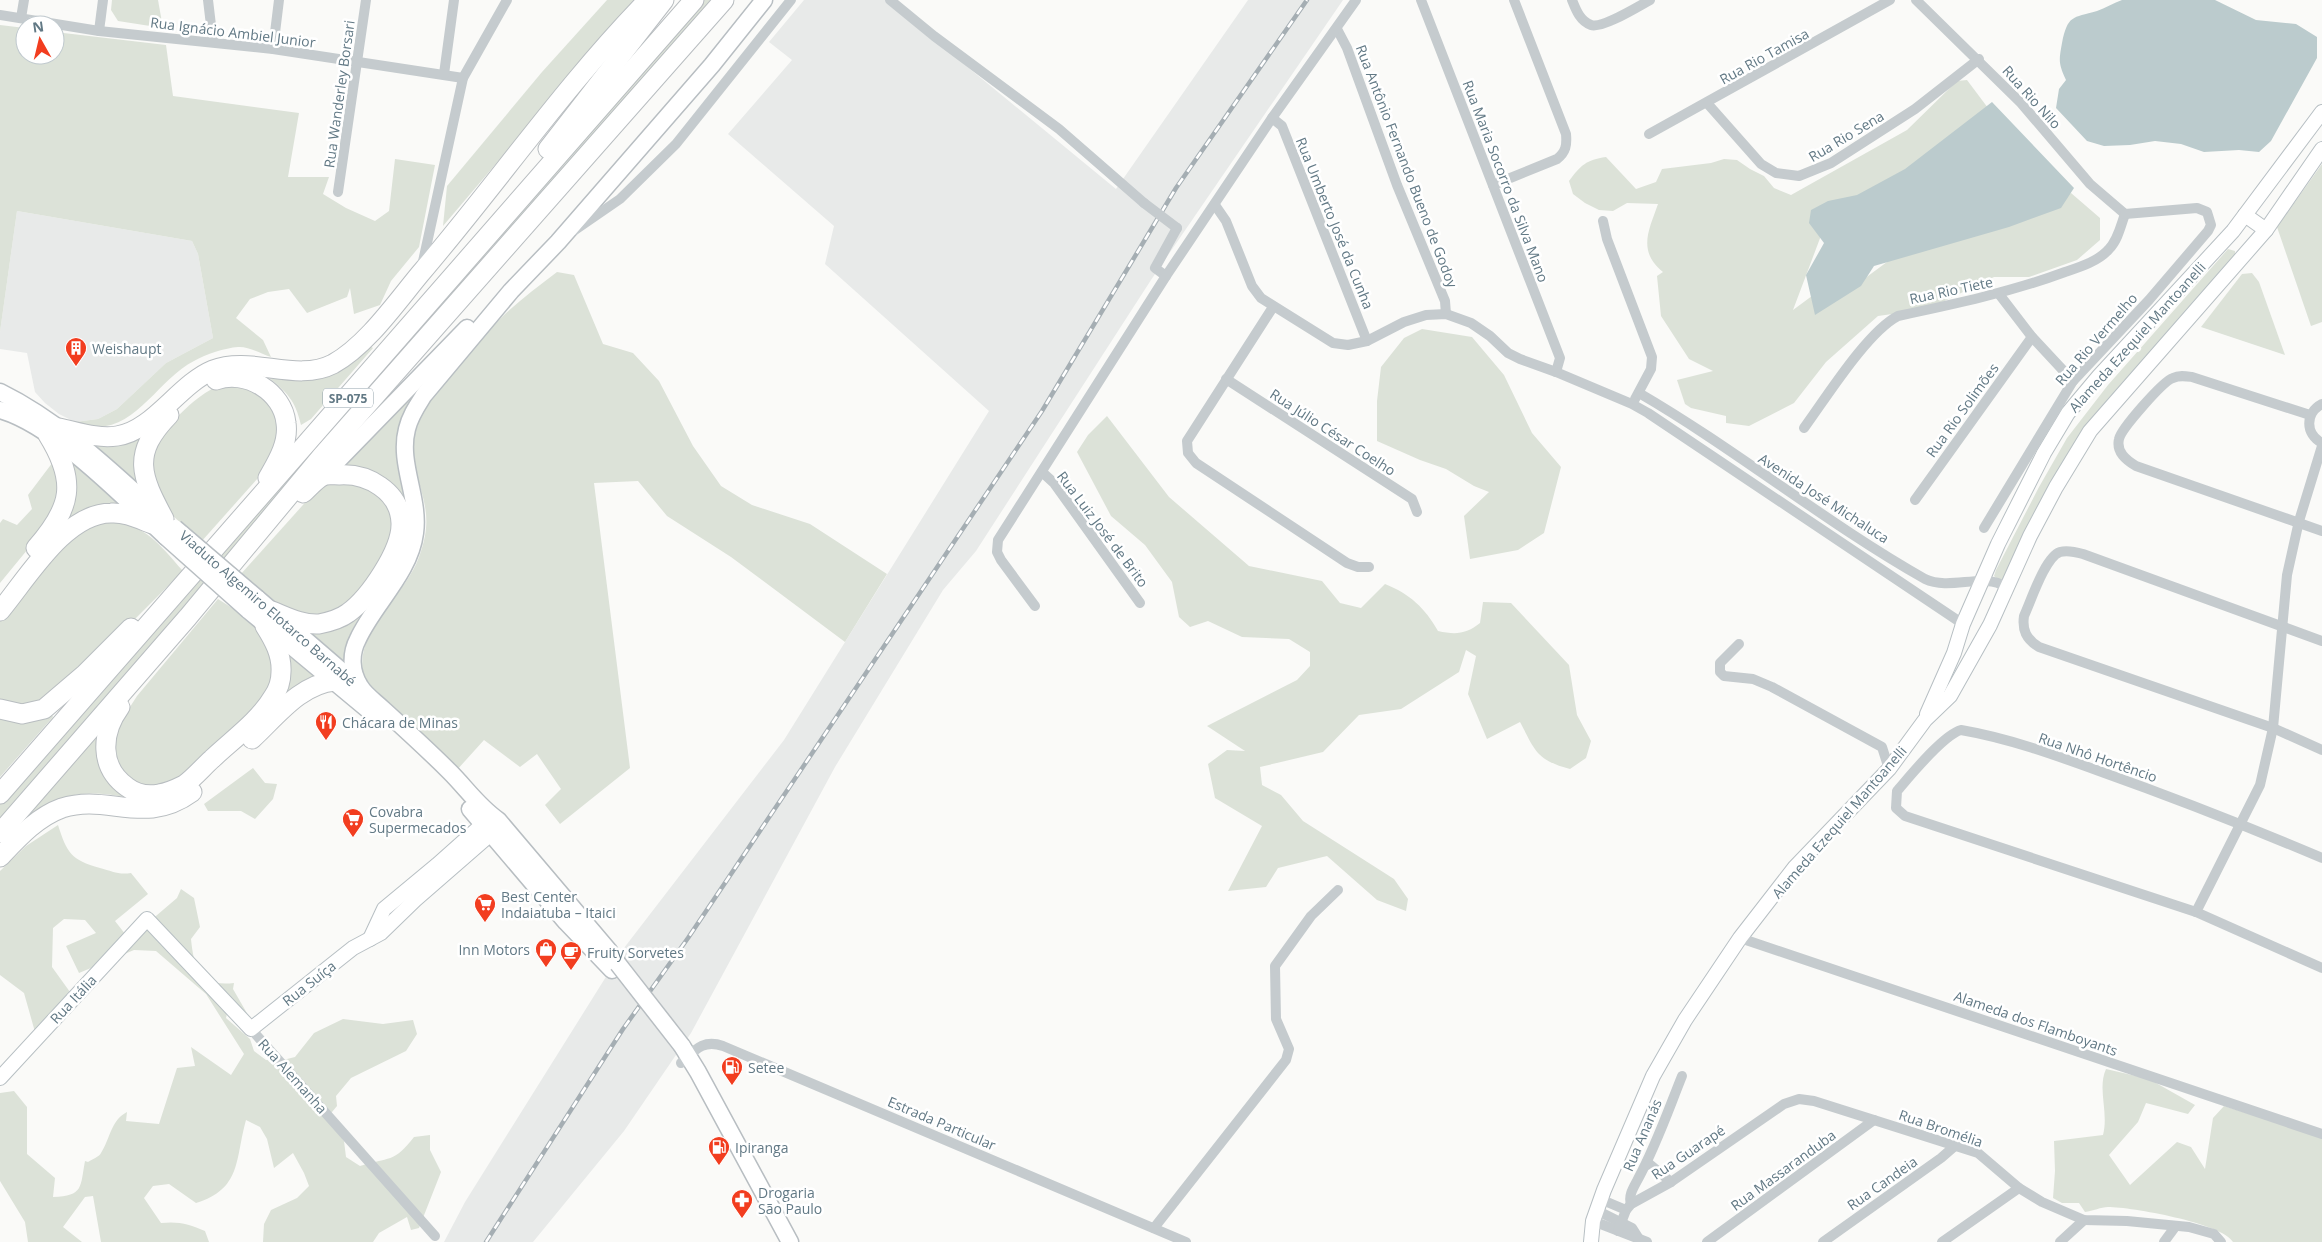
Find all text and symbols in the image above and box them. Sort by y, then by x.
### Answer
street label: Rua Ignácio Ambiel Junior [149,12,317,52]
north arrow [15,15,65,65]
text: N [31,16,45,37]
street label: Rua Wanderley Borsari [319,19,359,169]
street label: Rua Rio Tamisa [1716,24,1812,88]
street label: Rua Antônio Fernando Bueno de Godoy [1352,42,1463,291]
street label: Rua Rio Nilo [1999,61,2065,133]
street label: Rua Maria Socorro da Silva Mano [1459,77,1553,285]
street label: Rua Rio Sena [1805,106,1887,166]
street label: Rua Umberto José da Cunha [1292,134,1378,312]
street label: Alameda Ezequiel Mantoanelli [2064,258,2210,416]
street label: Rua Rio Tiete [1908,272,1995,308]
street label: Rua Rio Vermelho [2051,289,2141,389]
building icon: Weishaupt [64,336,88,367]
place label: Weishaupt [92,339,162,358]
street label: Rua Rio Solimões [1921,359,2003,461]
street label: Rua Júlio César Coelho [1266,384,1400,480]
road number: SP-075 [323,388,373,408]
street label: Avenida José Michaluca [1755,449,1893,547]
street label: Rua Luiz José de Brito [1053,467,1153,591]
street label: Viaduto Algemiro Elotarco Barnabé [176,526,360,690]
restaurant icon: Chácara de Minas [314,710,338,741]
place label: Chácara de Minas [342,713,458,732]
street label: Rua Nhô Hortêncio [2036,728,2160,786]
street label: Alameda Ezequiel Mantoanelli [1768,742,1910,902]
place label: Covabra Supermecados [369,802,467,837]
supermarket icon: Covabra Supermecados [341,807,365,838]
place label: Best Center Indaiatuba – Itaici [501,887,616,922]
supermarket icon: Best Center Indaiatuba – Itaici [473,892,497,923]
shop icon: Inn Motors [534,937,558,968]
place label: Inn Motors [458,940,530,959]
cafe icon: Fruity Sorvetes [559,940,583,971]
place label: Fruity Sorvetes [587,943,684,962]
street label: Rua Suíça [278,956,340,1010]
street label: Rua Itália [46,971,100,1027]
street label: Alameda dos Flamboyants [1952,986,2121,1060]
street label: Rua Alemanha [254,1034,332,1118]
fuel station icon: Setee [720,1055,744,1086]
place label: Setee [748,1058,784,1077]
street label: Estrada Particular [885,1092,999,1154]
street label: Rua Ananás [1618,1096,1666,1174]
street label: Rua Bromélia [1897,1105,1985,1151]
street label: Rua Guarapé [1647,1120,1729,1184]
street label: Rua Massaranduba [1727,1125,1839,1215]
fuel station icon: Ipiranga [707,1135,731,1166]
place label: Ipiranga [735,1138,788,1157]
street label: Rua Candeia [1843,1152,1921,1214]
place label: Drogaria São Paulo [758,1183,822,1218]
pharmacy icon: Drogaria São Paulo [730,1188,754,1219]

